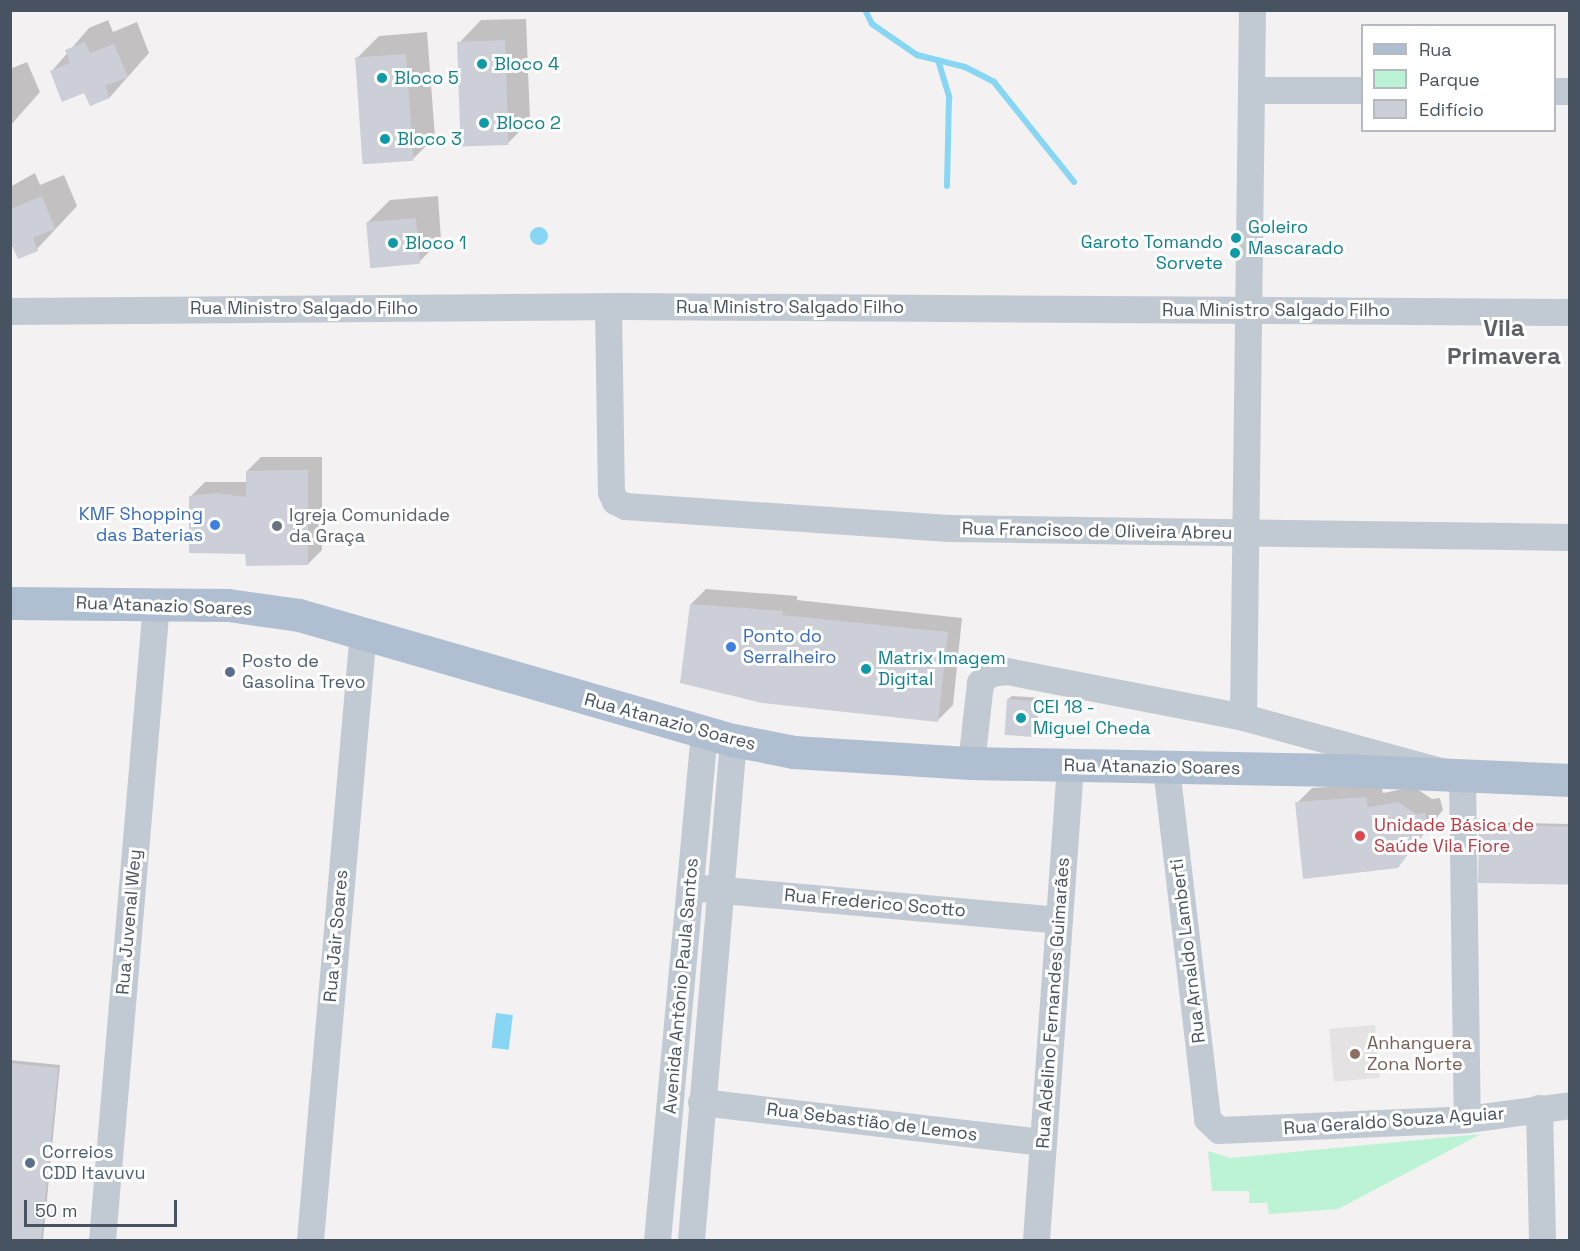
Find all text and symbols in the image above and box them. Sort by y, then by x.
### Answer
legend [1361,24,1556,132]
text: Rua [1419,38,1452,61]
place label: Bloco 4 [494,53,559,75]
marker: Bloco 4 [475,57,489,71]
place label: Bloco 5 [394,67,459,89]
text: Parque [1419,68,1480,91]
marker: Bloco 5 [375,71,389,85]
text: Edifício [1419,98,1484,121]
place label: Bloco 2 [496,112,561,134]
marker: Bloco 2 [477,116,491,130]
place label: Bloco 3 [397,128,462,150]
marker: Bloco 3 [378,132,392,146]
place label: Goleiro Mascarado [1248,217,1344,260]
marker: Goleiro Mascarado [1229,231,1243,245]
place label: Bloco 1 [405,232,466,254]
place label: Garoto Tomando Sorvete [1080,232,1223,274]
marker: Bloco 1 [386,236,400,250]
marker: Garoto Tomando Sorvete [1228,246,1242,260]
street label: Rua Ministro Salgado Filho [676,296,904,318]
street label: Rua Ministro Salgado Filho [190,297,418,319]
street label: Rua Ministro Salgado Filho [1162,299,1390,321]
district label: Vila Primavera [1447,314,1561,370]
place label: KMF Shopping das Baterias [79,504,203,546]
place label: Igreja Comunidade da Graça [289,505,450,548]
marker: KMF Shopping das Baterias [208,518,222,532]
street label: Rua Francisco de Oliveira Abreu [961,518,1233,544]
marker: Igreja Comunidade da Graça [270,519,284,533]
street label: Rua Atanazio Soares [75,592,253,620]
place label: Ponto do Serralheiro [743,626,836,668]
marker: Ponto do Serralheiro [724,640,738,654]
place label: Matrix Imagem Digital [878,648,1006,690]
place label: Posto de Gasolina Trevo [242,651,366,694]
marker: Matrix Imagem Digital [859,662,873,676]
marker: Posto de Gasolina Trevo [223,665,237,679]
street label: Rua Atanazio Soares [582,689,758,755]
place label: CEI 18 - Miguel Cheda [1033,697,1150,740]
marker: CEI 18 - Miguel Cheda [1014,711,1028,725]
street label: Rua Atanazio Soares [1063,755,1241,779]
place label: Unidade Básica de Saúde Vila Fiore [1374,815,1534,858]
marker: Unidade Básica de Saúde Vila Fiore [1351,827,1369,845]
street label: Rua Juvenal Wey [112,848,146,996]
street label: Rua Adelino Fernandes Guimarães [1032,856,1074,1150]
street label: Avenida Antônio Paula Santos [659,857,703,1115]
street label: Rua Arnaldo Lamberti [1166,857,1210,1045]
street label: Rua Jair Soares [319,869,353,1003]
street label: Rua Frederico Scotto [783,884,967,922]
place label: Anhanguera Zona Norte [1367,1033,1472,1076]
marker: Anhanguera Zona Norte [1348,1047,1362,1061]
street label: Rua Sebastião de Lemos [765,1098,979,1146]
street label: Rua Geraldo Souza Aguiar [1283,1103,1505,1139]
place label: Correios CDD Itavuvu [42,1142,146,1184]
marker: Correios CDD Itavuvu [23,1156,37,1170]
scale bar [27,1188,180,1226]
text: 50 m [35,1199,77,1222]

